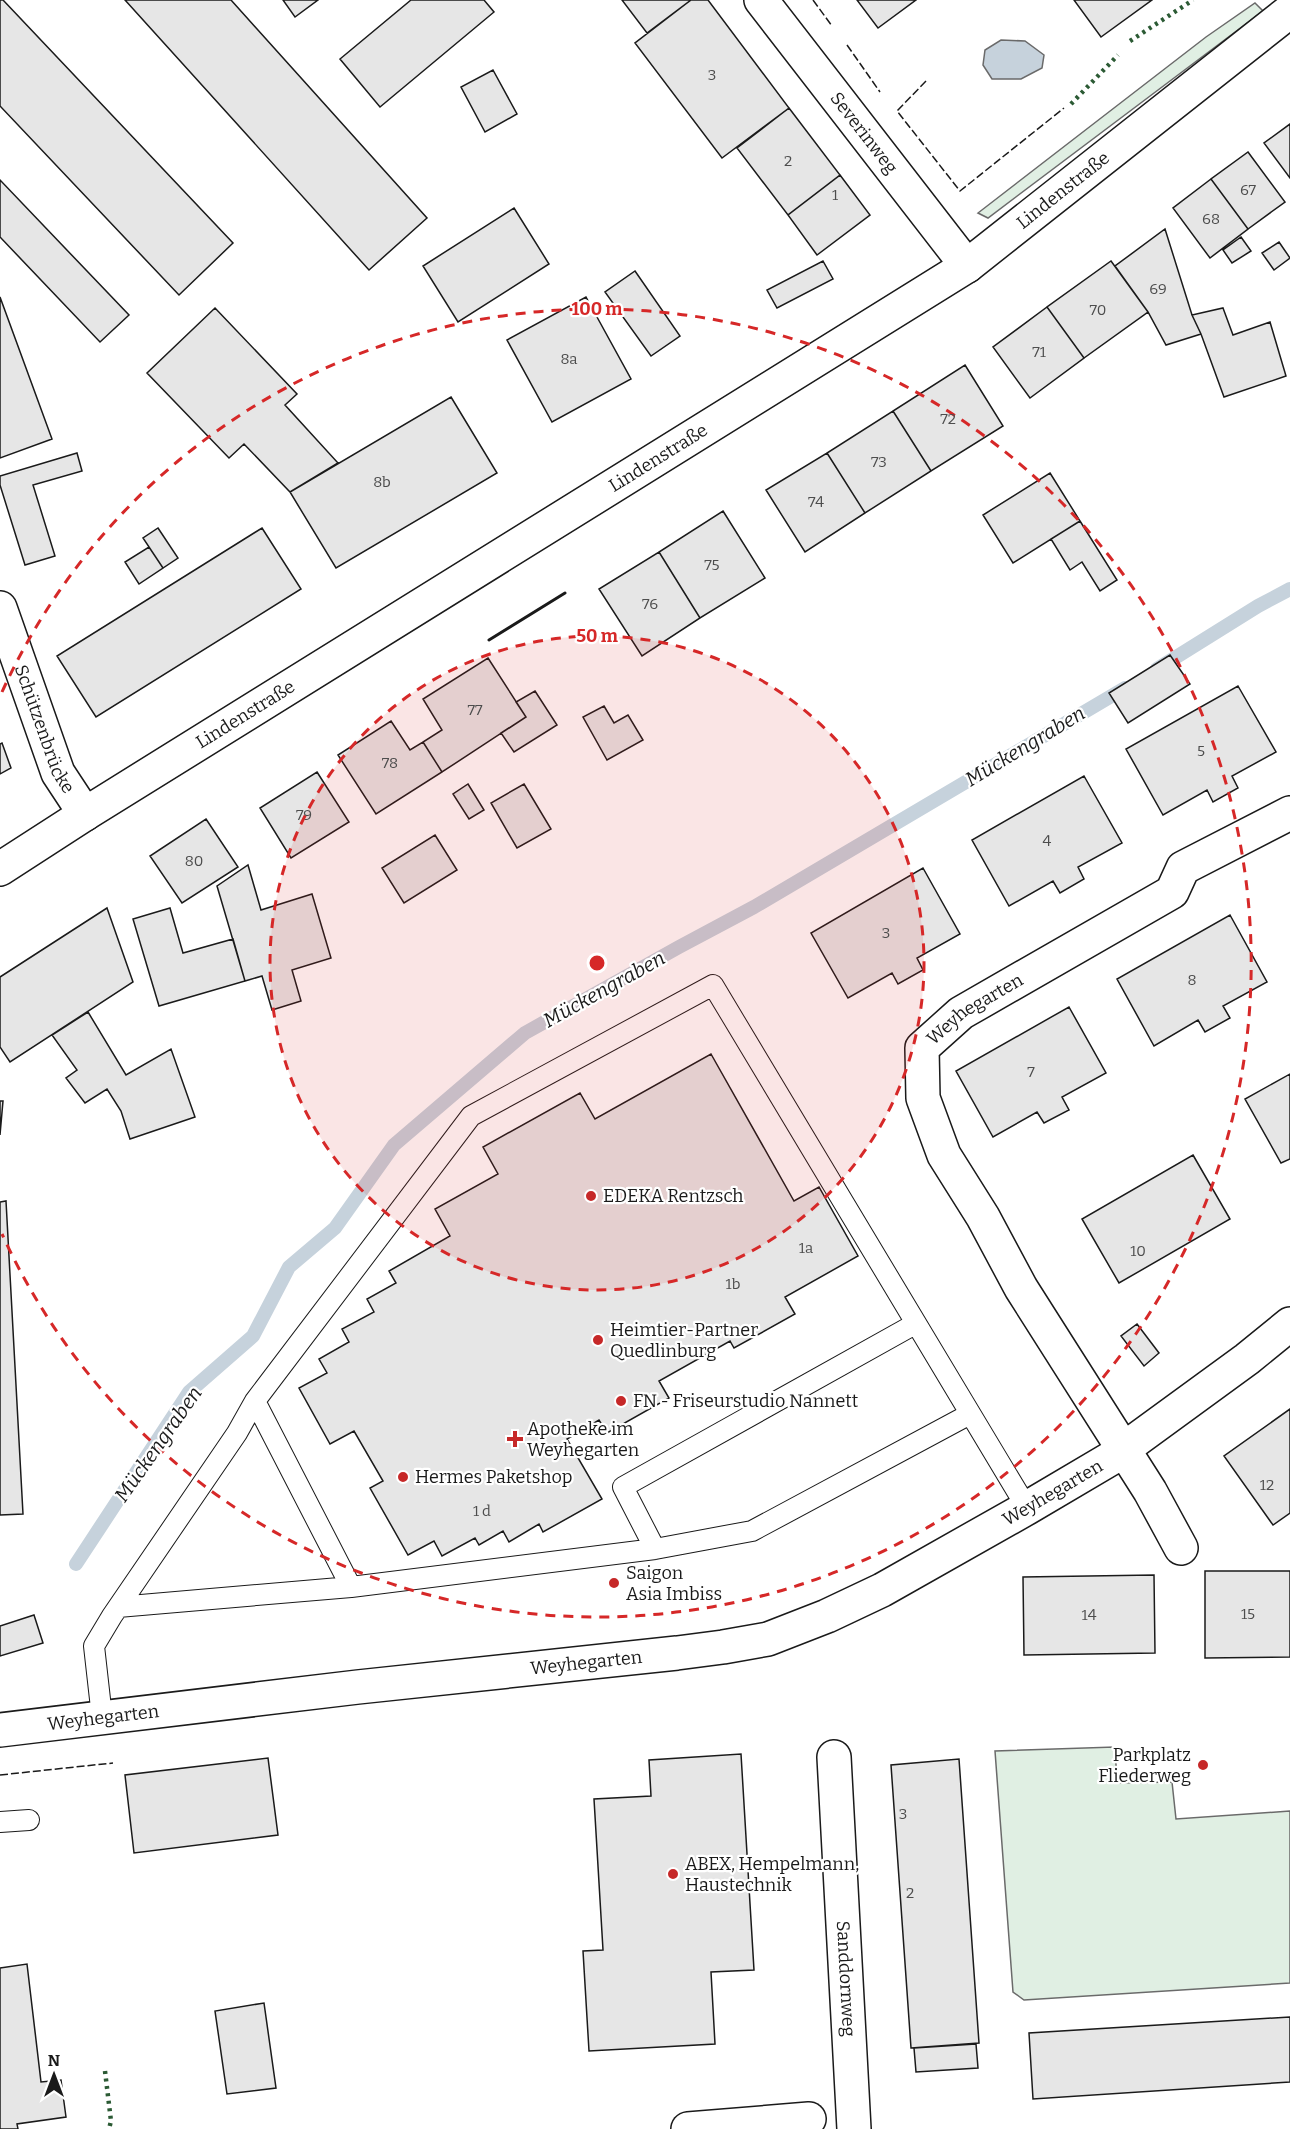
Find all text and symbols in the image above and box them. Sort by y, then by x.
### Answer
house number: 3 [708,66,716,84]
street label: Severinweg [825,88,902,178]
street label: Lindenstraße [1012,147,1114,234]
house number: 2 [784,152,792,170]
house number: 67 [1240,181,1257,199]
house number: 1 [832,186,838,204]
house number: 68 [1202,210,1220,228]
house number: 69 [1149,280,1167,298]
text: 100 m [571,298,623,320]
house number: 70 [1090,301,1106,319]
house number: 71 [1032,343,1046,361]
house number: 8a [561,350,577,368]
house number: 72 [940,410,956,428]
street label: Lindenstraße [605,419,712,497]
house number: 73 [871,453,887,471]
house number: 8b [373,473,391,491]
house number: 74 [808,493,824,511]
house number: 75 [704,556,720,574]
house number: 76 [642,595,658,613]
text: 50 m [576,625,618,647]
street label: Schützenbrücke [10,662,79,798]
street label: Lindenstraße [192,675,299,753]
house number: 77 [467,701,483,719]
water label: Mückengraben [961,701,1089,791]
house number: 5 [1197,742,1205,760]
house number: 78 [382,754,398,772]
house number: 79 [296,806,312,824]
house number: 4 [1043,832,1052,850]
house number: 80 [185,852,203,870]
house number: 3 [882,924,890,942]
water label: Mückengraben [539,946,669,1032]
centre of rings [587,953,607,973]
street label: Weyhegarten [922,968,1028,1050]
house number: 8 [1187,971,1197,989]
house number: 7 [1027,1063,1035,1081]
place label: EDEKA Rentzsch [603,1185,744,1207]
marker: EDEKA Rentzsch [584,1189,598,1203]
house number: 1a [799,1239,813,1257]
house number: 10 [1130,1242,1146,1260]
house number: 1b [726,1275,740,1293]
place label: Heimtier-Partner Quedlinburg [610,1319,758,1362]
marker: Heimtier-Partner Quedlinburg [591,1333,605,1347]
water label: Mückengraben [109,1382,207,1506]
place label: FN - Friseurstudio Nannett [633,1390,859,1412]
marker: FN - Friseurstudio Nannett [614,1394,628,1408]
place label: Apotheke im Weyhegarten [527,1418,640,1461]
marker: Apotheke im Weyhegarten [508,1432,522,1446]
street label: Weyhegarten [999,1455,1107,1531]
place label: Hermes Paketshop [415,1466,573,1488]
marker: Hermes Paketshop [396,1470,410,1484]
house number: 12 [1260,1476,1274,1494]
house number: 1 d [473,1502,491,1520]
place label: Saigon Asia Imbiss [626,1562,722,1605]
marker: Saigon Asia Imbiss [607,1576,621,1590]
house number: 15 [1241,1605,1255,1623]
house number: 14 [1082,1606,1097,1624]
street label: Weyhegarten [529,1646,644,1680]
street label: Weyhegarten [46,1700,161,1735]
place label: Parkplatz Fliederweg [1098,1744,1191,1787]
marker: Parkplatz Fliederweg [1196,1758,1210,1772]
house number: 3 [899,1805,907,1823]
place label: ABEX, Hempelmann, Haustechnik [685,1853,859,1896]
marker: ABEX, Hempelmann, Haustechnik [666,1867,680,1881]
house number: 2 [906,1884,914,1902]
street label: Sanddornweg [832,1920,860,2037]
north arrow [24,2045,84,2105]
text: N [48,2051,60,2070]

